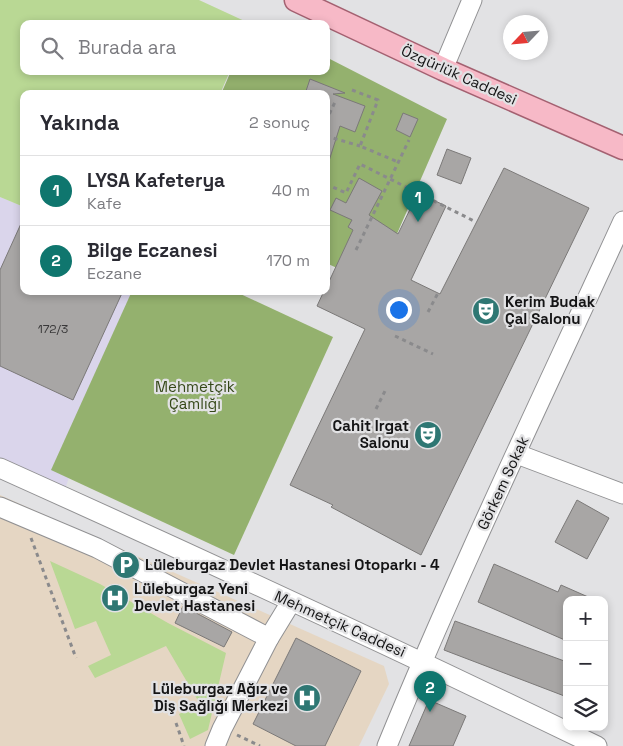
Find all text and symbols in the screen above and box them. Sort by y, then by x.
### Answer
north arrow [503,15,548,60]
search box [20,20,330,75]
icon: search [38,34,66,62]
text: Burada ara [78,35,176,60]
street label: Özgürlük Caddesi [398,41,520,109]
text: Yakında [40,109,119,136]
text: 2 sonuç [249,112,310,133]
text: LYSA Kafeterya [87,168,225,193]
text: 1 [52,180,60,201]
text: 40 m [272,180,310,201]
pin: 1 [402,181,434,222]
text: Kafe [87,193,122,214]
text: Bilge Eczanesi [87,238,218,263]
text: 2 [51,250,61,271]
text: 170 m [266,250,310,271]
text: Eczane [87,263,142,284]
place label: Kerim Budak Çal Salonu [505,292,596,328]
theatre icon: Kerim Budak Çal Salonu [471,296,501,326]
your location [386,297,412,323]
house number: 172/3 [38,321,68,337]
park label: Mehmetçik Çamlığı [155,377,235,413]
place label: Cahit Irgat Salonu [333,416,409,452]
theatre icon: Cahit Irgat Salonu [413,420,443,450]
street label: Görkem Sokak [473,433,533,533]
parking icon: Lüleburgaz Devlet Hastanesi Otoparkı - 4 [111,550,141,580]
place label: Lüleburgaz Devlet Hastanesi Otoparkı - 4 [145,555,440,574]
place label: Lüleburgaz Yeni Devlet Hastanesi [134,579,255,615]
hospital icon: Lüleburgaz Yeni Devlet Hastanesi [100,583,130,613]
street label: Mehmetçik Caddesi [272,586,409,661]
map controls [563,596,608,731]
button: + [563,596,608,641]
button: − [563,641,608,686]
pin: 2 [414,671,446,712]
place label: Lüleburgaz Ağız ve Diş Sağlığı Merkezi [153,679,288,715]
hospital icon: Lüleburgaz Ağız ve Diş Sağlığı Merkezi [292,683,322,713]
button: layers [563,686,608,731]

